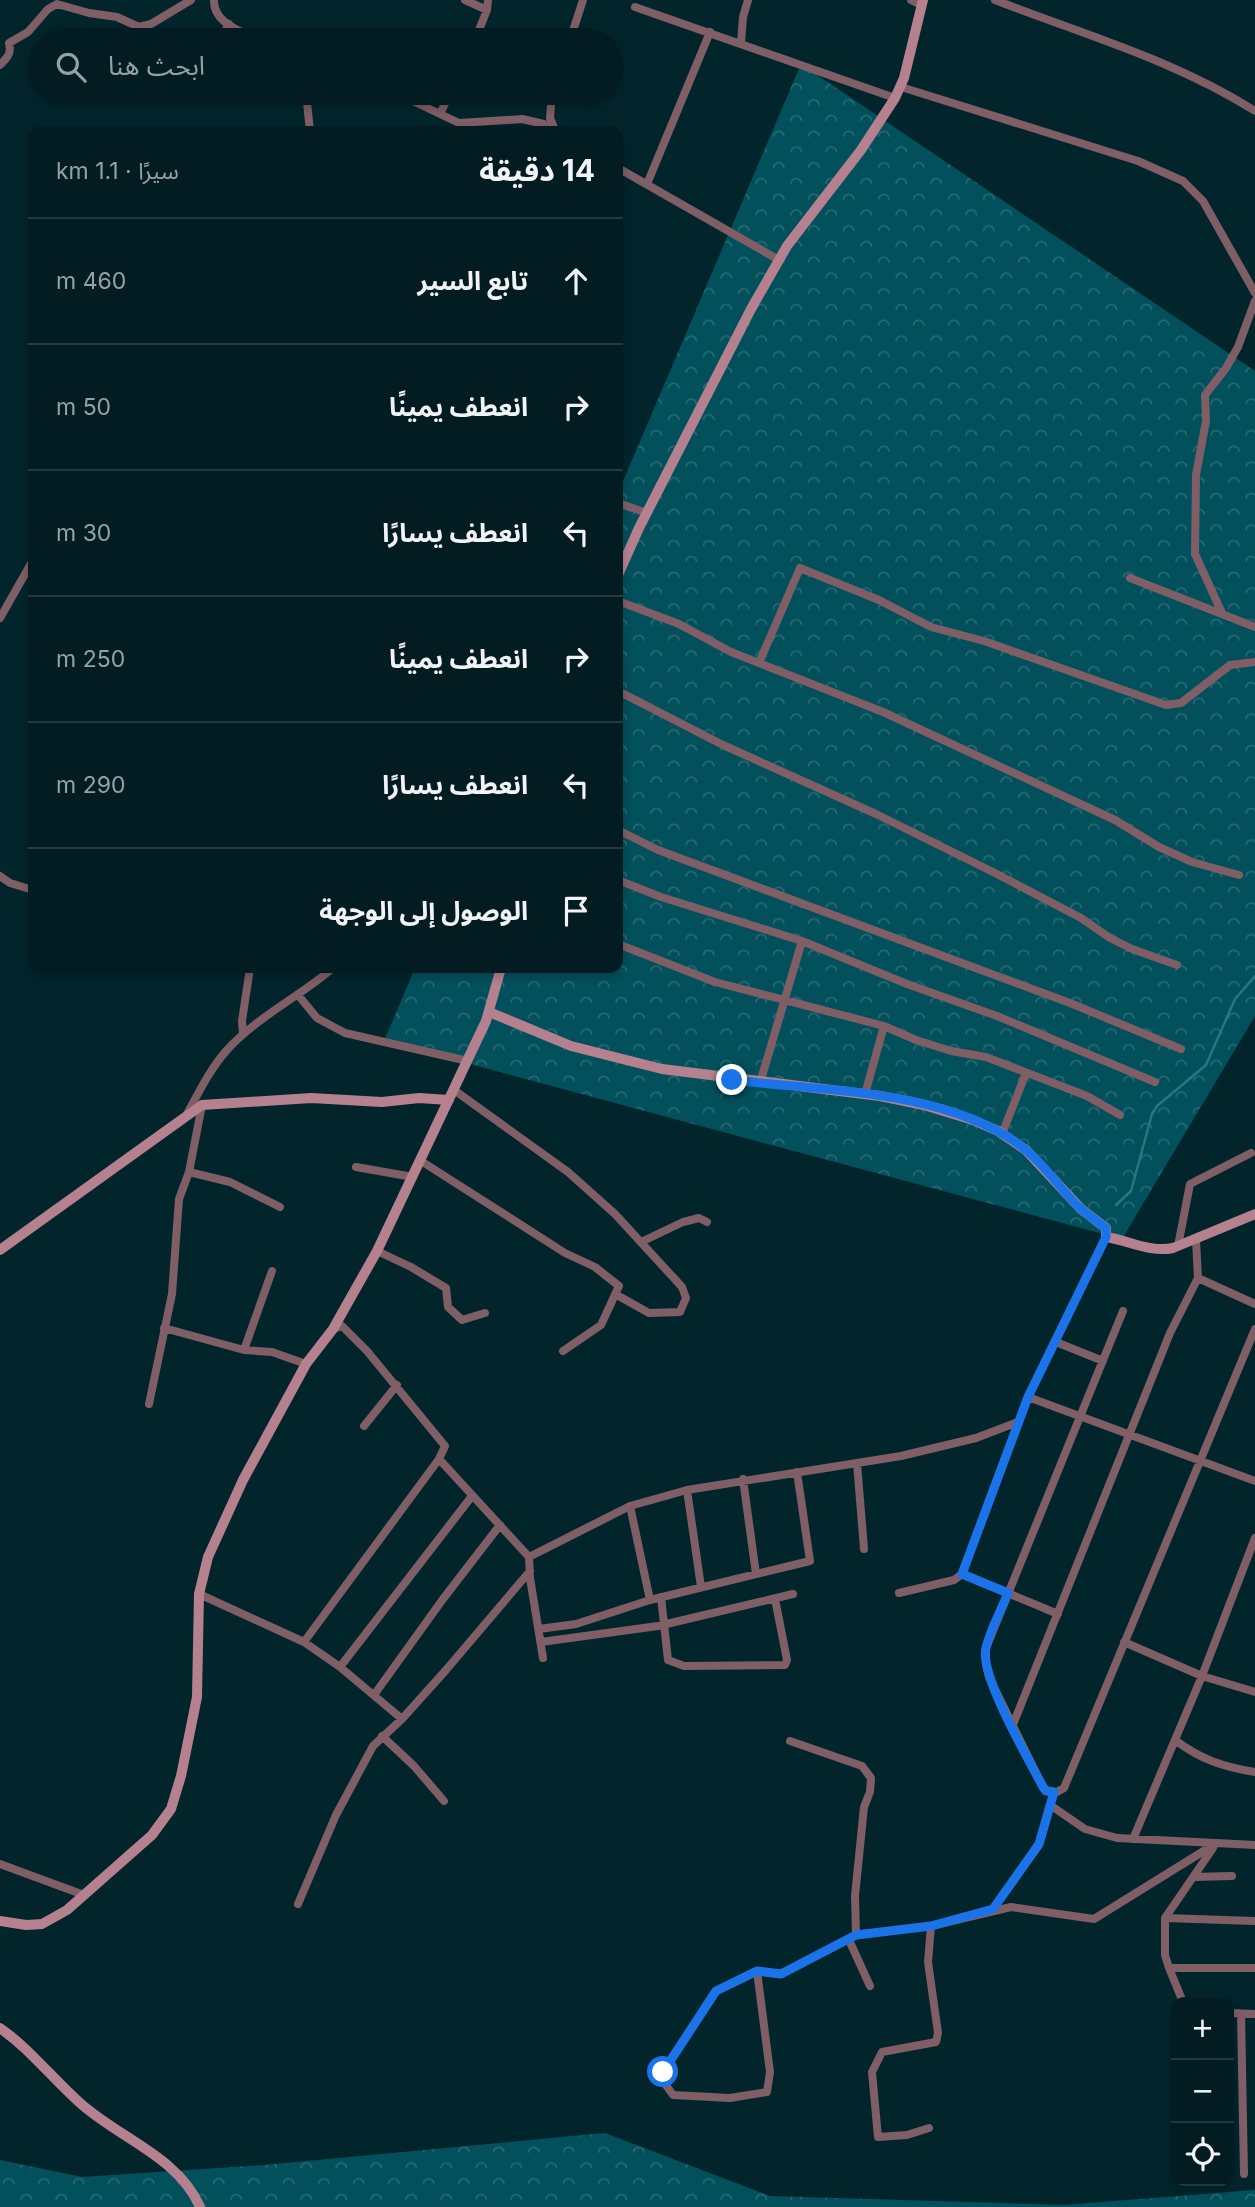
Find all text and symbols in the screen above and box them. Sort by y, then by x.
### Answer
search box [28,28,623,105]
icon: search [52,48,90,86]
text: ابحث هنا [108,50,205,81]
text: 14 دقيقة [479,152,595,188]
text: سيرًا · 1.1 km [56,157,179,185]
icon: ahead [557,262,595,300]
text: تابع السير [418,265,528,296]
text: 460 m [56,267,126,295]
icon: right [557,388,595,426]
text: انعطف يمينًا [389,391,528,422]
text: 50 m [56,393,111,421]
icon: left [557,514,595,552]
text: انعطف يسارًا [382,517,528,548]
text: 30 m [56,519,111,547]
icon: right [557,640,595,678]
text: انعطف يمينًا [389,643,528,674]
text: 250 m [56,645,125,673]
icon: left [557,766,595,804]
text: انعطف يسارًا [382,769,528,800]
text: 290 m [56,771,125,799]
icon: arrive [557,892,595,930]
text: الوصول إلى الوجهة [319,895,528,926]
route end [716,1064,747,1095]
map controls [1171,1997,1234,2186]
button: + [1171,1997,1234,2060]
route start [647,2056,678,2087]
button: − [1171,2060,1234,2123]
button: locate [1171,2123,1234,2186]

